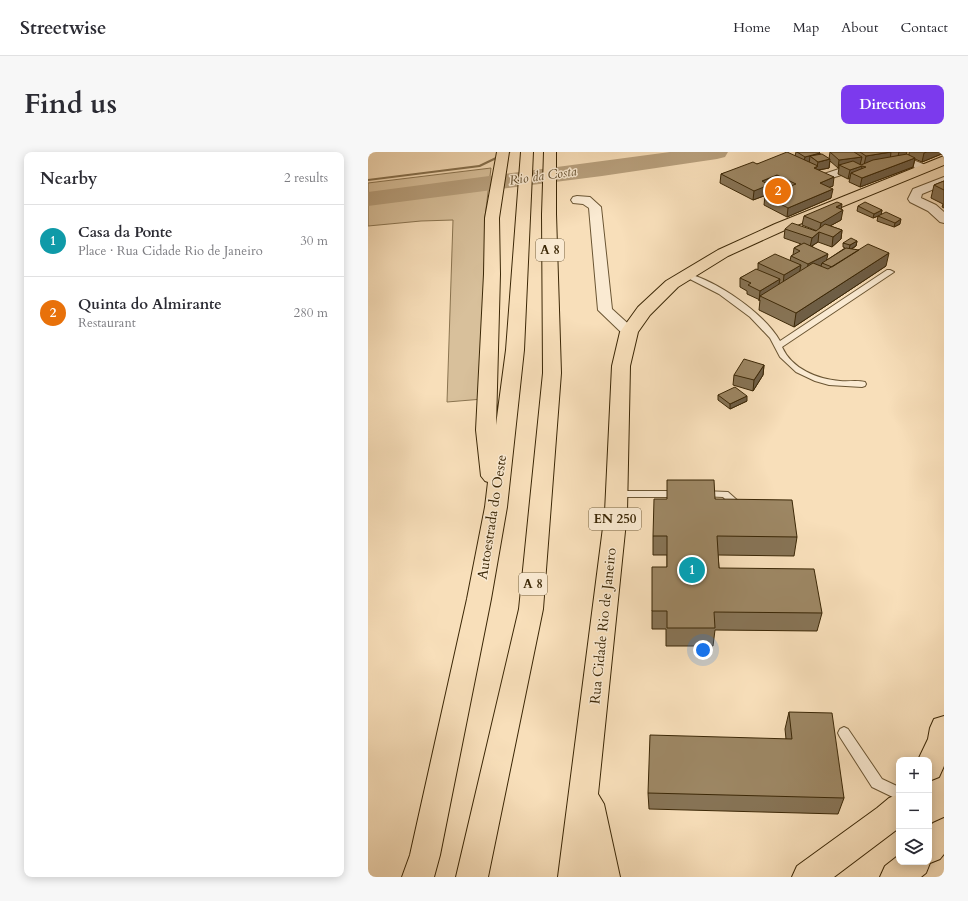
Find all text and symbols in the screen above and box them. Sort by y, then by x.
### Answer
text: Streetwise [20,15,107,41]
text: Home [733,18,771,37]
text: Map [793,18,819,37]
text: About [841,18,878,37]
text: Contact [900,18,948,37]
text: Find us [24,85,117,123]
button: Directions [841,85,944,124]
water label: Rio da Costa [508,162,578,190]
text: Nearby [40,167,97,190]
text: 2 results [284,169,328,187]
pin: 2 [765,176,791,206]
text: Casa da Ponte [78,222,172,242]
text: 1 [50,232,56,250]
text: 30 m [300,232,328,250]
road number: A 8 [536,239,564,261]
text: Place · Rua Cidade Rio de Janeiro [78,242,263,260]
text: Quinta do Almirante [78,294,222,314]
text: 2 [50,304,56,322]
text: 280 m [294,304,328,322]
text: Restaurant [78,314,136,332]
street label: Autoestrada do Oeste [473,453,511,581]
road number: EN 250 [589,508,641,530]
street label: Rua Cidade Rio de Janeiro [585,546,621,705]
pin: 1 [679,555,705,585]
road number: A 8 [519,573,547,595]
your location [693,640,713,660]
map controls [896,757,932,865]
button: + [896,757,932,793]
button: − [896,793,932,829]
button: layers [896,829,932,865]

